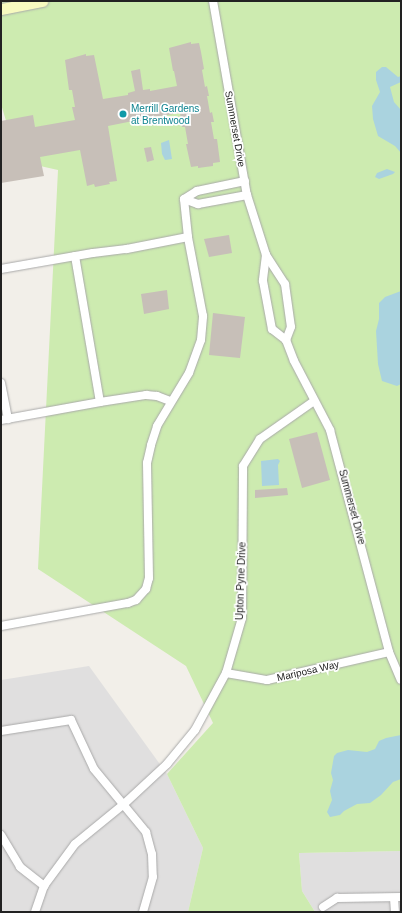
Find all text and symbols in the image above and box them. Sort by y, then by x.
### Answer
street label: Summerset Drive [222,90,248,168]
place label: Merrill Gardens at Brentwood [131,102,199,126]
marker: Merrill Gardens at Brentwood [118,109,128,119]
street label: Summerset Drive [336,468,368,546]
street label: Upton Pyne Drive [234,542,248,620]
street label: Mariposa Way [276,658,340,684]

